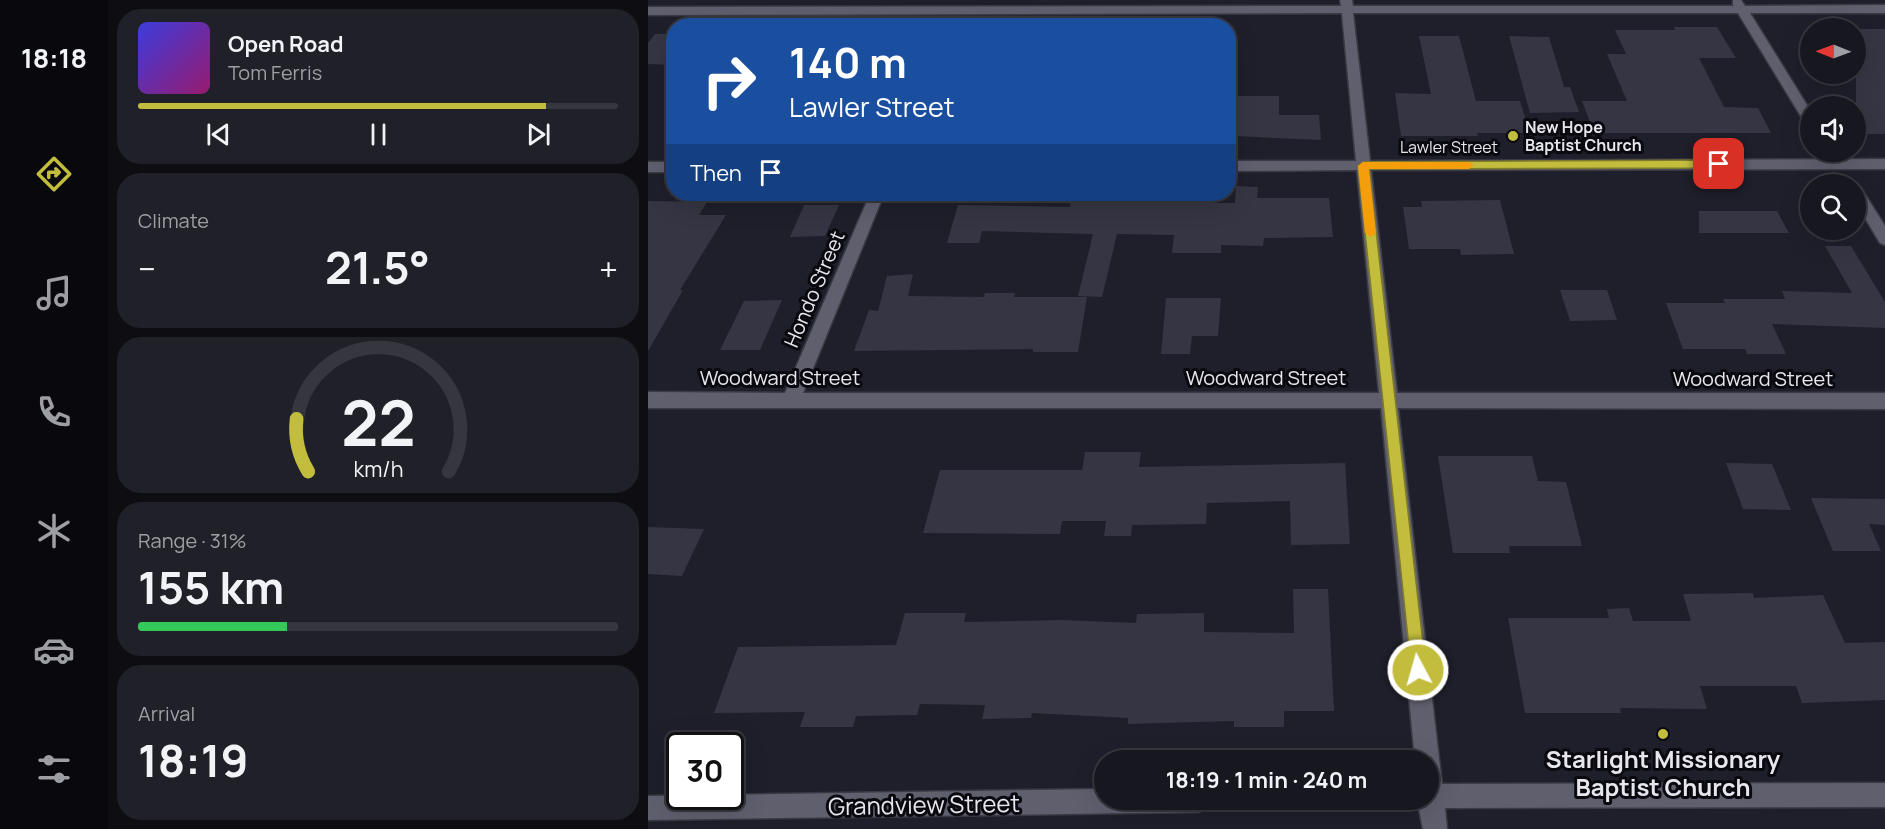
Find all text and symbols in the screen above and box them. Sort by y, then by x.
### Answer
north arrow [1800,18,1866,84]
map controls [1800,18,1866,240]
text: Open Road [228,29,343,59]
text: 140 m [789,33,907,91]
text: 18:18 [21,39,87,76]
icon: right [690,42,768,120]
text: Tom Ferris [228,59,322,86]
text: Lawler Street [789,88,954,125]
button: sound [1800,96,1866,162]
place label: New Hope Baptist Church [1525,116,1642,156]
icon: previous [202,118,235,151]
icon: pause [362,118,395,151]
icon: next [522,118,555,151]
marker: New Hope Baptist Church [1506,129,1520,143]
street label: Lawler Street [1400,136,1498,158]
pin [1693,138,1744,189]
icon: arrive [1702,147,1735,180]
icon: directions [33,153,75,195]
icon: arrive [754,156,787,189]
text: Then [690,158,742,188]
button: search [1800,174,1866,240]
text: Climate [138,207,209,234]
street label: Hondo Street [777,227,851,351]
text: 21.5° [325,236,430,298]
text: − [138,246,156,291]
text: + [599,246,618,291]
icon: music [33,272,75,314]
street label: Woodward Street [700,364,860,391]
street label: Woodward Street [1186,364,1346,391]
street label: Woodward Street [1673,365,1833,392]
text: 22 [341,379,415,465]
icon: phone [33,391,75,433]
text: km/h [353,454,403,483]
icon: climate [33,510,75,552]
text: Range · 31% [138,527,247,554]
text: 155 km [138,556,284,618]
icon: car [33,629,75,671]
position arrow [1386,638,1450,702]
text: Arrival [138,700,195,727]
marker: Starlight Missionary Baptist Church [1656,727,1670,741]
text: 18:19 [138,729,248,791]
speed limit sign: 30 [666,732,744,810]
place label: Starlight Missionary Baptist Church [1546,742,1781,803]
icon: filters [33,748,75,790]
text: 18:19 · 1 min · 240 m [1166,765,1367,795]
street label: Grandview Street [828,786,1020,822]

